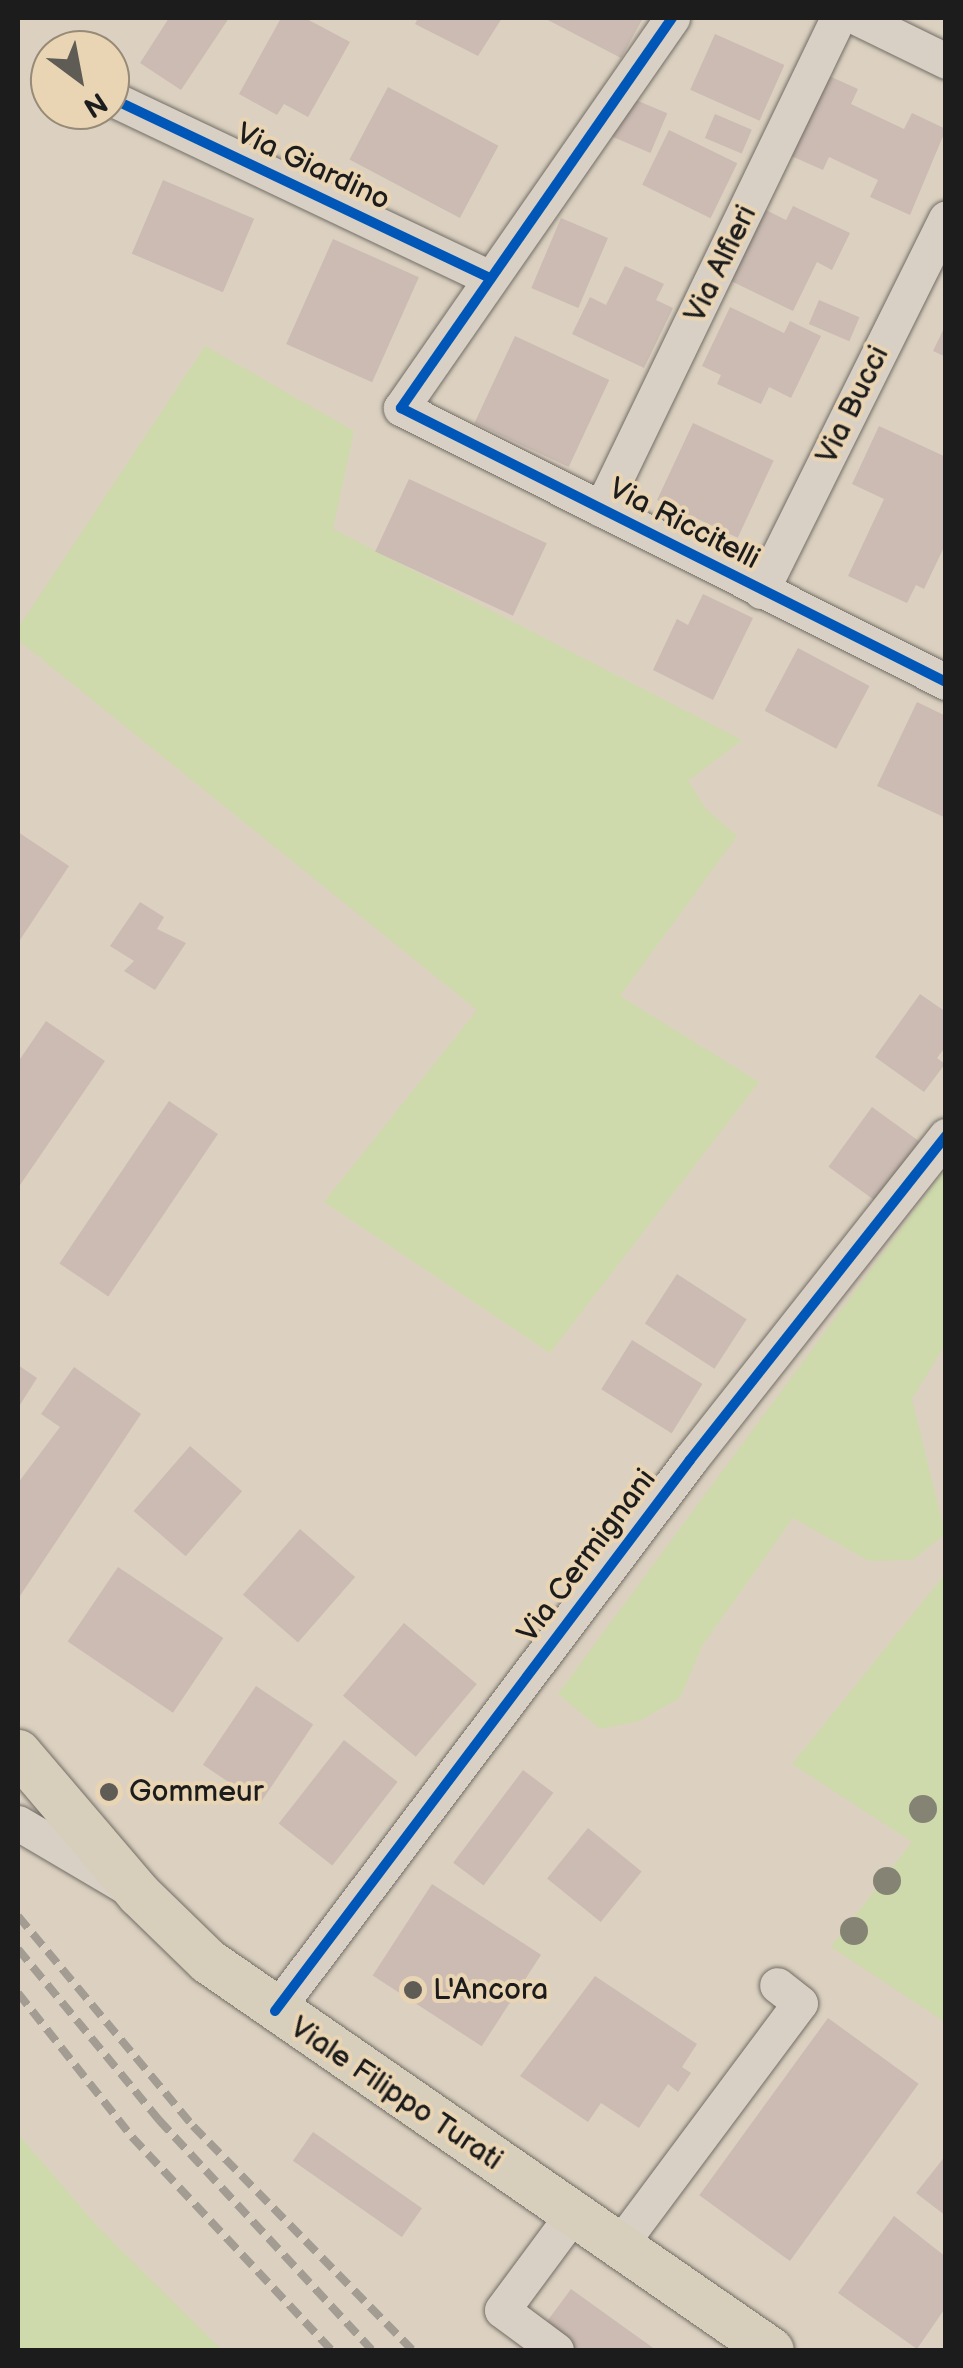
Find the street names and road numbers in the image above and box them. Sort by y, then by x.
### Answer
street label: Via Giardino [230,116,396,218]
street label: Via Alfieri [677,200,765,328]
street label: Via Bucci [809,340,897,470]
street label: Via Riccitelli [603,471,765,577]
street label: Via Cermignani [510,1462,664,1650]
street label: Viale Filippo Turati [283,2009,509,2179]

